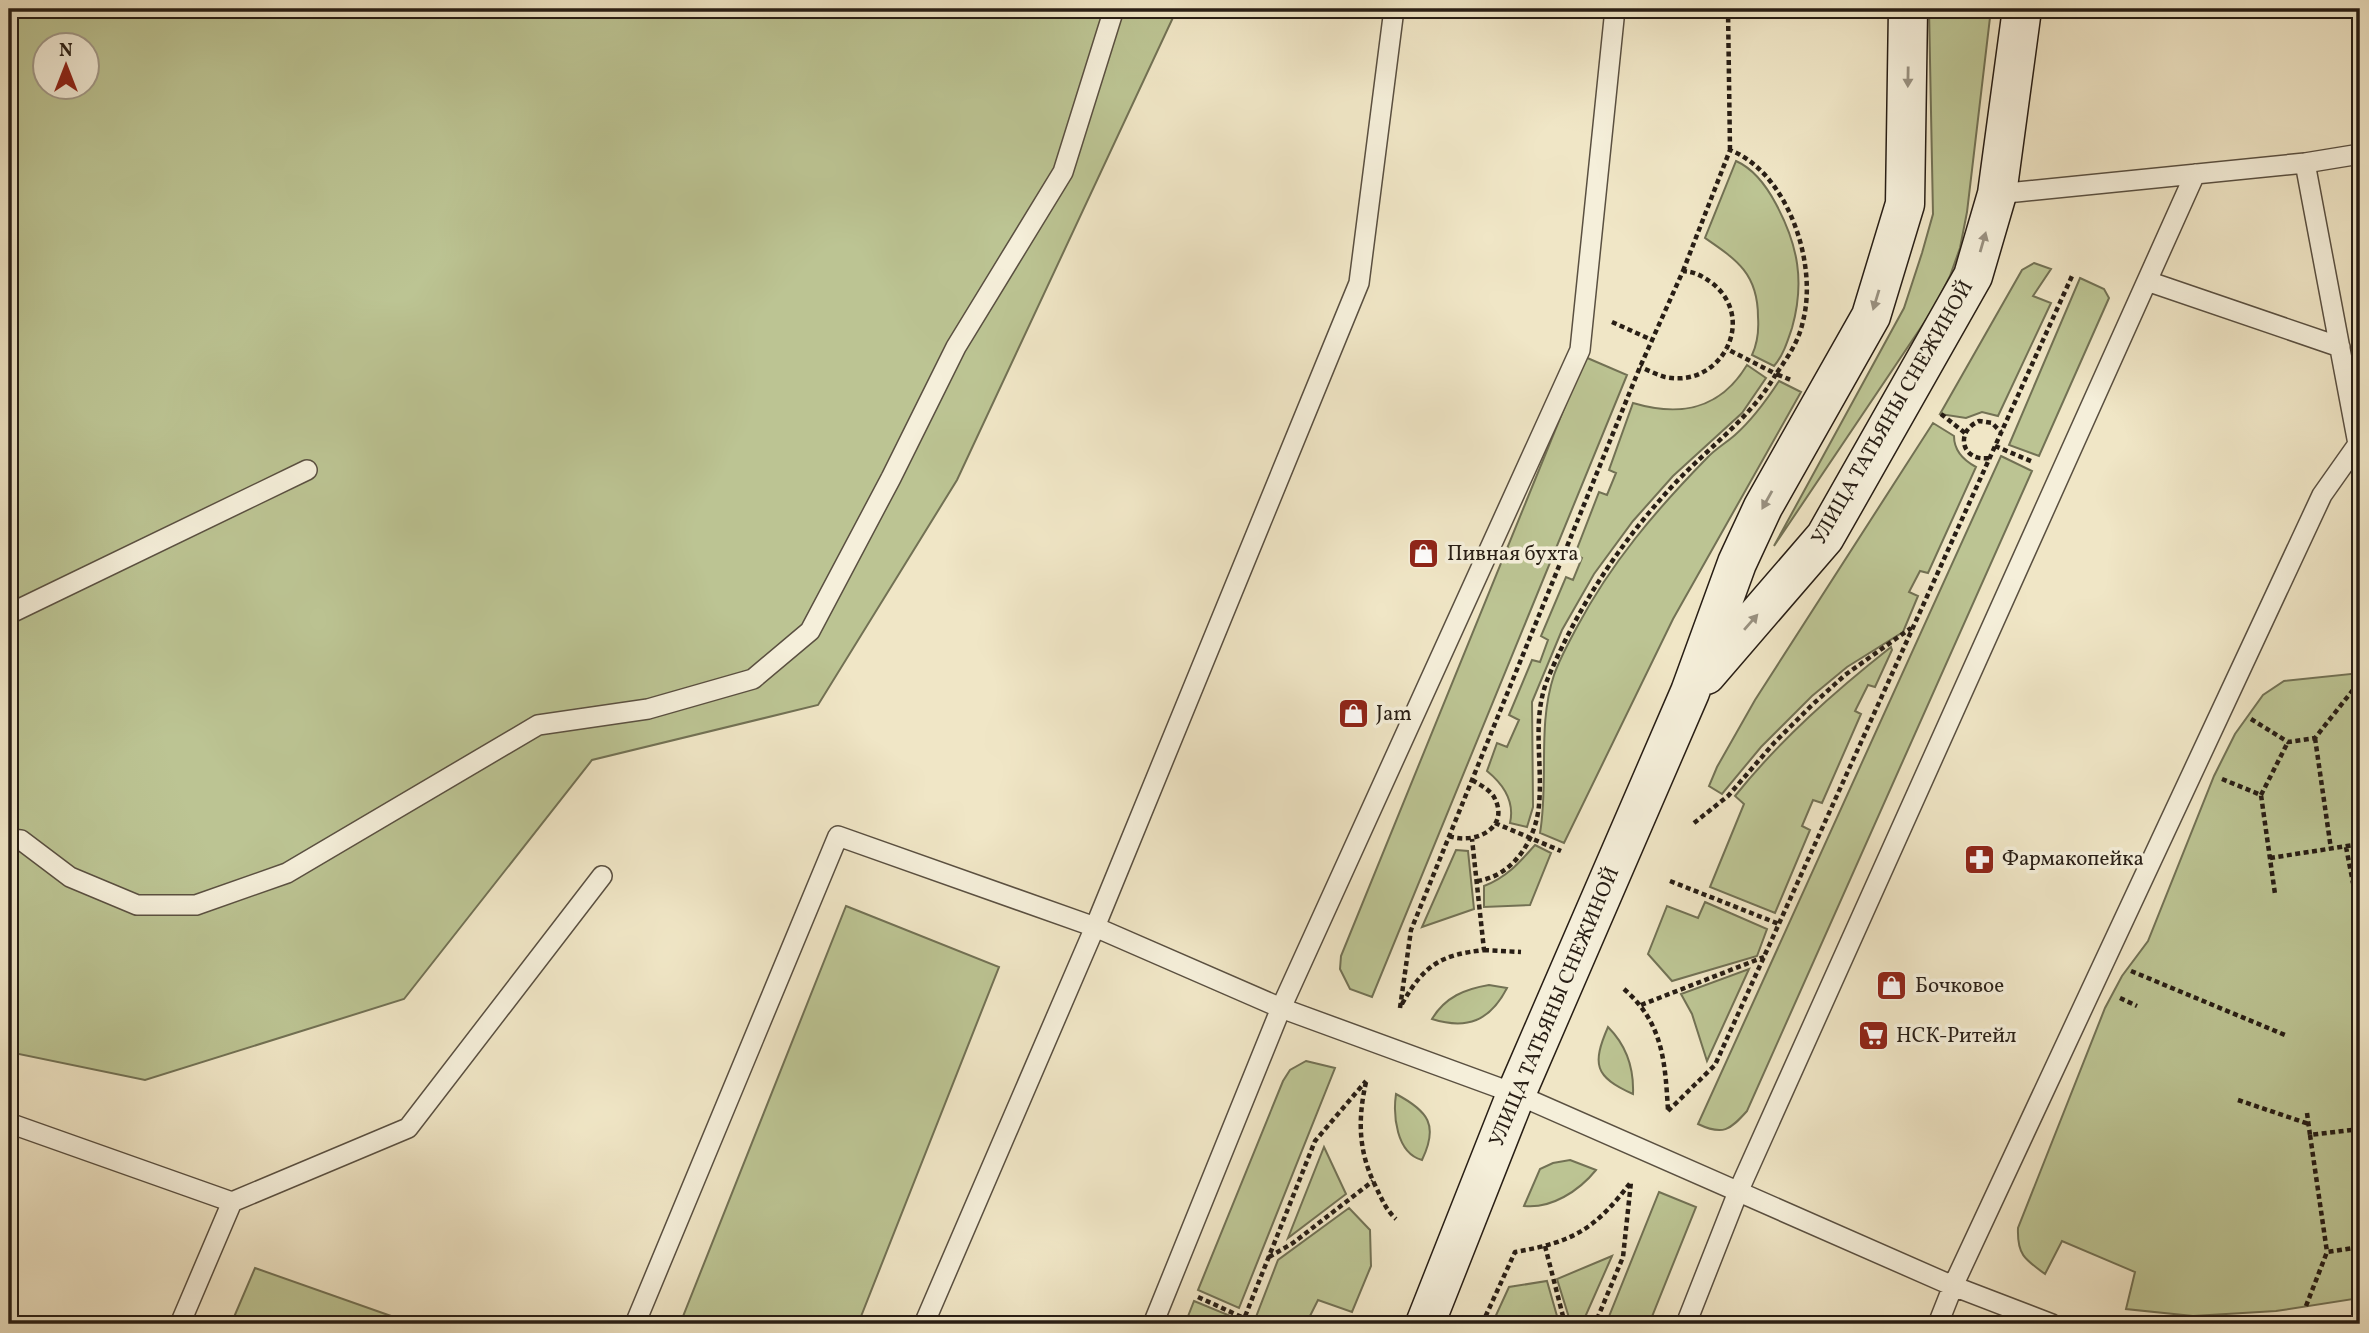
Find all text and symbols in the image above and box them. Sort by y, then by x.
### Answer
north arrow [32,32,102,102]
text: N [59,38,73,64]
one-way arrow [1902,66,1913,88]
one-way arrow [1978,231,1989,253]
street label: УЛИЦА ТАТЬЯНЫ СНЕЖИНОЙ [1805,275,1981,551]
one-way arrow [1870,290,1881,311]
one-way arrow [1762,490,1774,510]
shop icon: Пивная бухта [1407,537,1441,571]
place label: Пивная бухта [1447,540,1579,569]
one-way arrow [1743,614,1758,631]
shop icon: Jam [1336,697,1370,731]
place label: Jam [1376,700,1412,729]
pharmacy icon: Фармакопейка [1962,842,1996,876]
place label: Фармакопейка [2002,845,2144,874]
street label: УЛИЦА ТАТЬЯНЫ СНЕЖИНОЙ [1483,863,1627,1151]
shop icon: Бочковое [1875,969,1909,1003]
place label: Бочковое [1915,972,2004,1001]
supermarket icon: НСК-Ритейл [1856,1019,1890,1053]
place label: НСК-Ритейл [1896,1022,2017,1051]

